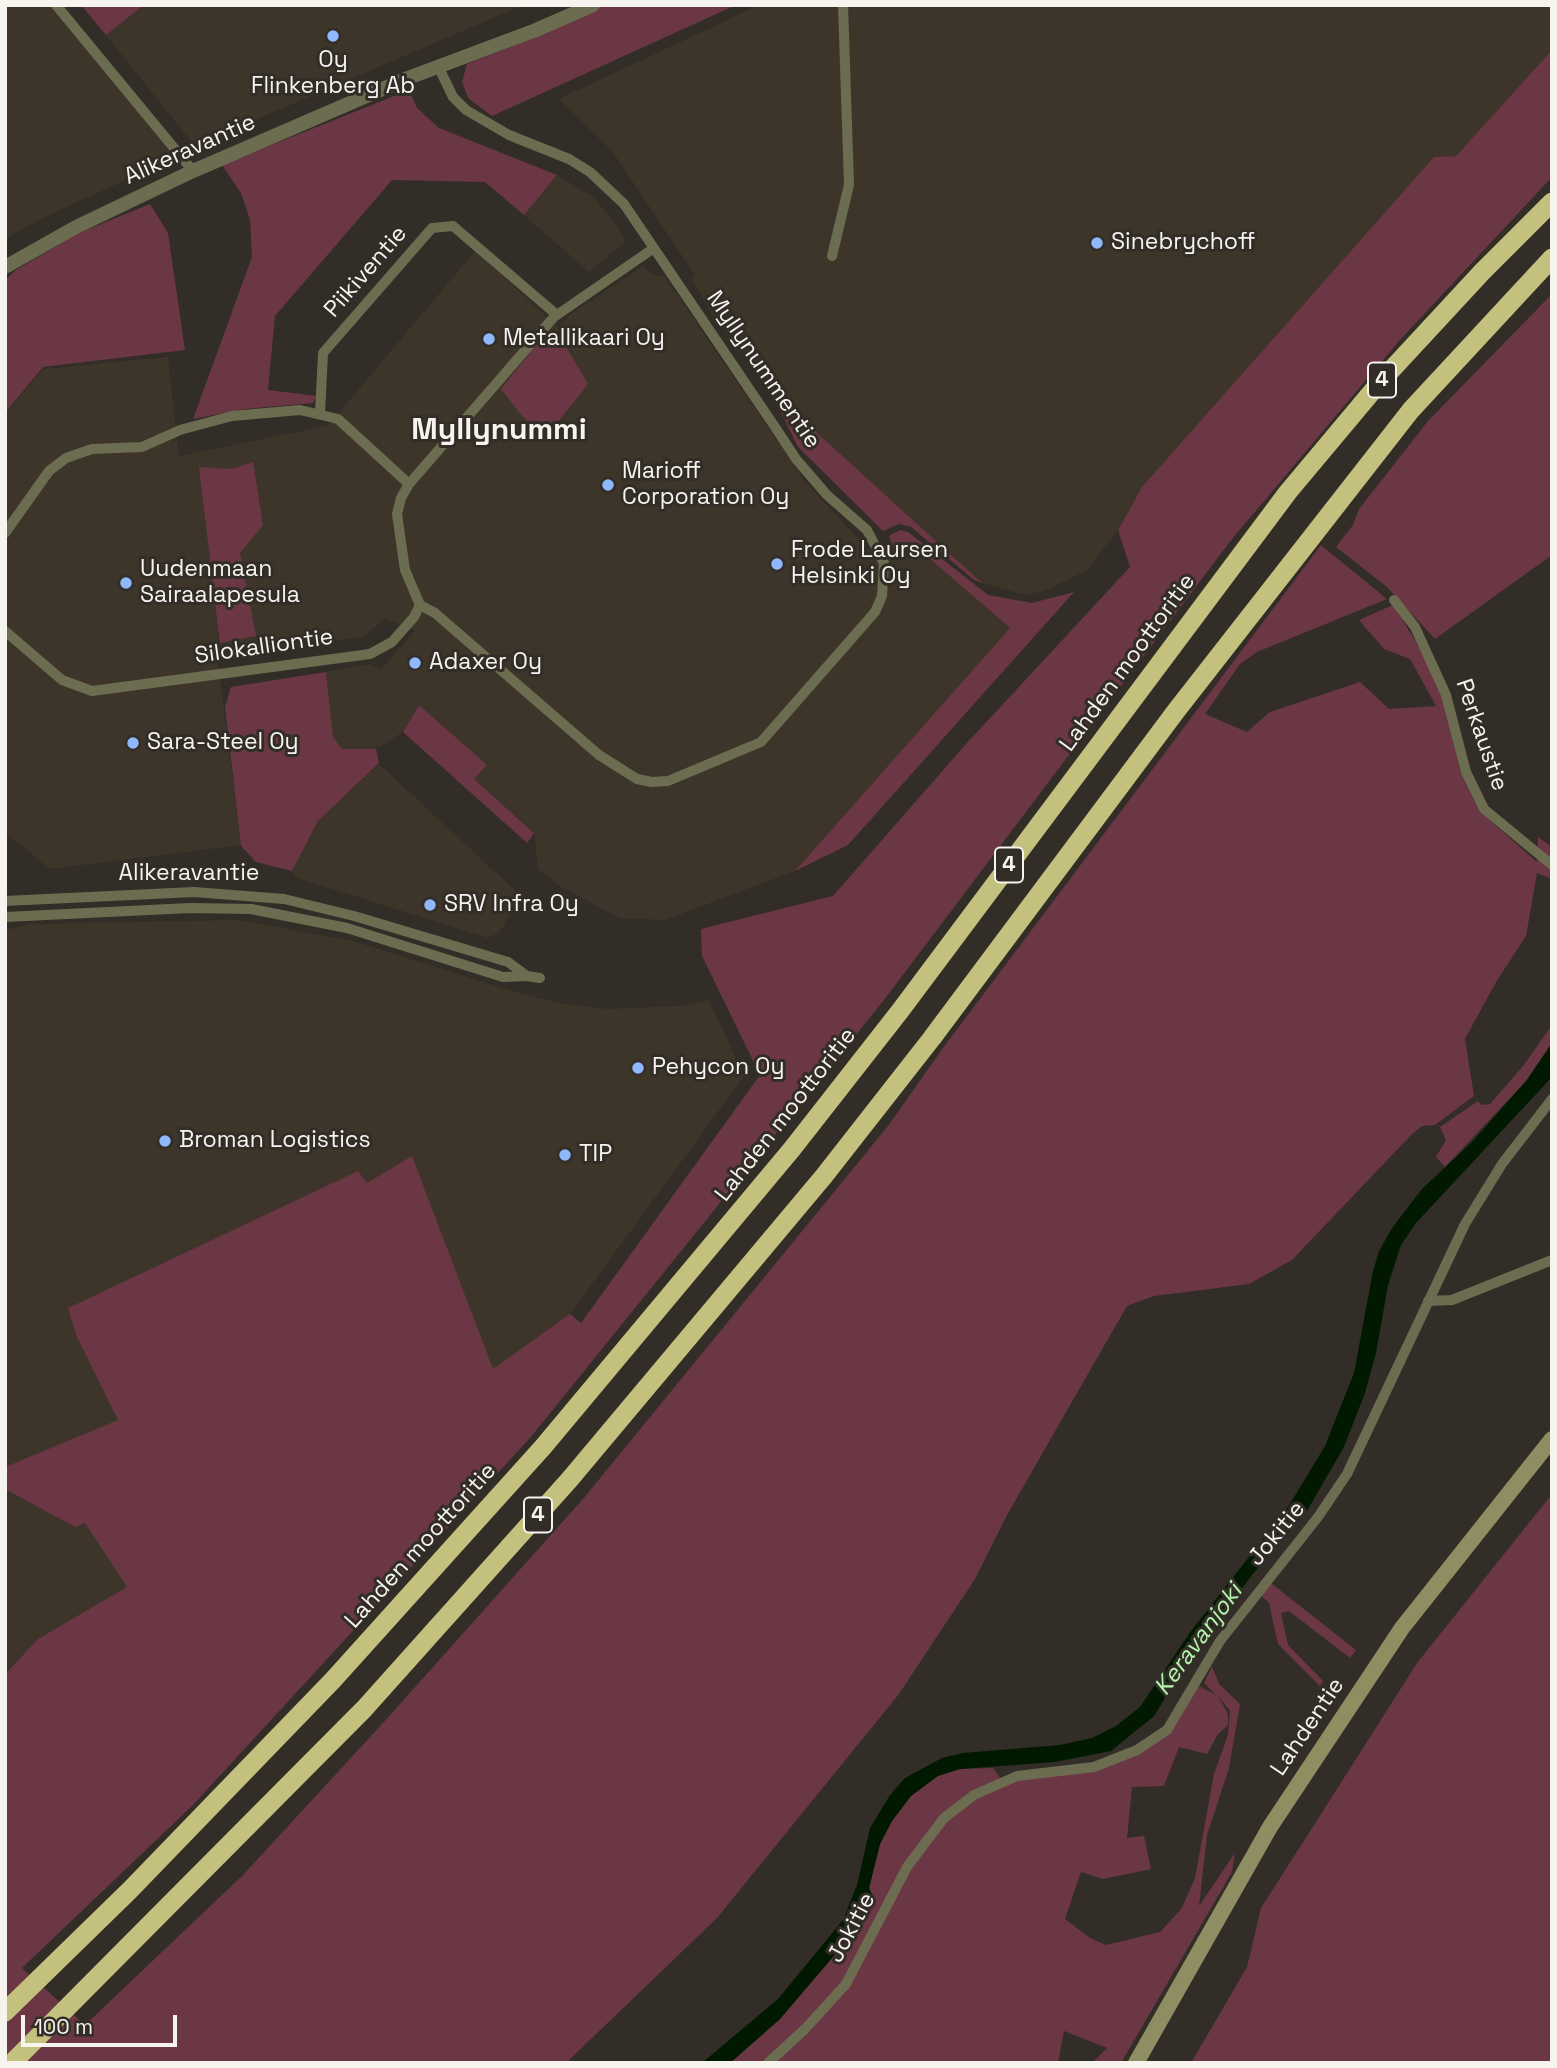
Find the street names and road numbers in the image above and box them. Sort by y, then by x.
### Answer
street label: Alikeravantie [120,109,260,191]
street label: Piikiventie [319,221,413,323]
street label: Myllynummentie [700,286,826,454]
road number: 4 [1368,362,1396,398]
street label: Lahden moottoritie [1054,569,1202,757]
street label: Silokalliontie [193,624,335,670]
street label: Perkaustie [1449,675,1513,795]
road number: 4 [995,848,1023,882]
street label: Alikeravantie [119,860,259,888]
street label: Lahden moottoritie [710,1023,862,1207]
street label: Lahden moottoritie [340,1458,502,1634]
street label: Jokitie [1243,1496,1311,1572]
road number: 4 [524,1498,552,1532]
street label: Lahdentie [1265,1673,1351,1781]
street label: Jokitie [822,1888,882,1968]

